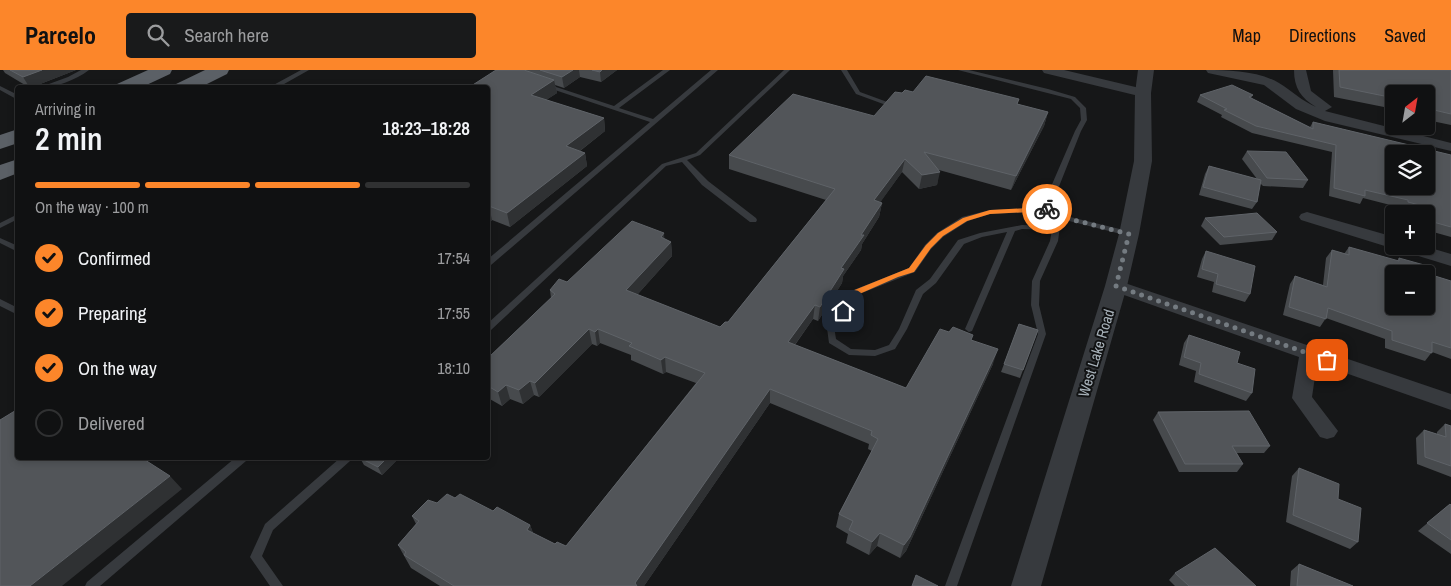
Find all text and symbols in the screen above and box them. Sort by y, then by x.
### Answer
search box [126,13,476,58]
text: Parcelo [25,19,96,51]
icon: search [144,21,172,49]
text: Search here [184,22,269,48]
text: Map [1232,23,1261,48]
text: Directions [1289,23,1356,48]
text: Saved [1384,23,1426,48]
north arrow [1385,85,1435,135]
map controls [1385,85,1435,315]
text: Arriving in [35,98,96,120]
text: 18:23–18:28 [382,115,470,141]
text: 2 min [35,117,103,160]
button: layers [1385,145,1435,195]
courier [1022,184,1072,234]
icon: bike [1033,195,1061,223]
text: On the way · 100 m [35,196,149,218]
button: + [1385,205,1435,255]
icon: check [35,244,63,272]
text: Confirmed [78,245,151,271]
text: 17:54 [437,247,470,269]
button: − [1385,265,1435,315]
pin [822,290,864,332]
icon: home [829,297,857,325]
icon: check [35,299,63,327]
text: Preparing [78,300,146,326]
text: 17:55 [437,302,470,324]
street label: West Lake Road [1073,307,1119,399]
pin [1306,339,1348,381]
icon: bag [1313,346,1341,374]
icon: check [35,354,63,382]
text: On the way [78,355,157,381]
text: 18:10 [437,357,470,379]
text: Delivered [78,410,145,436]

